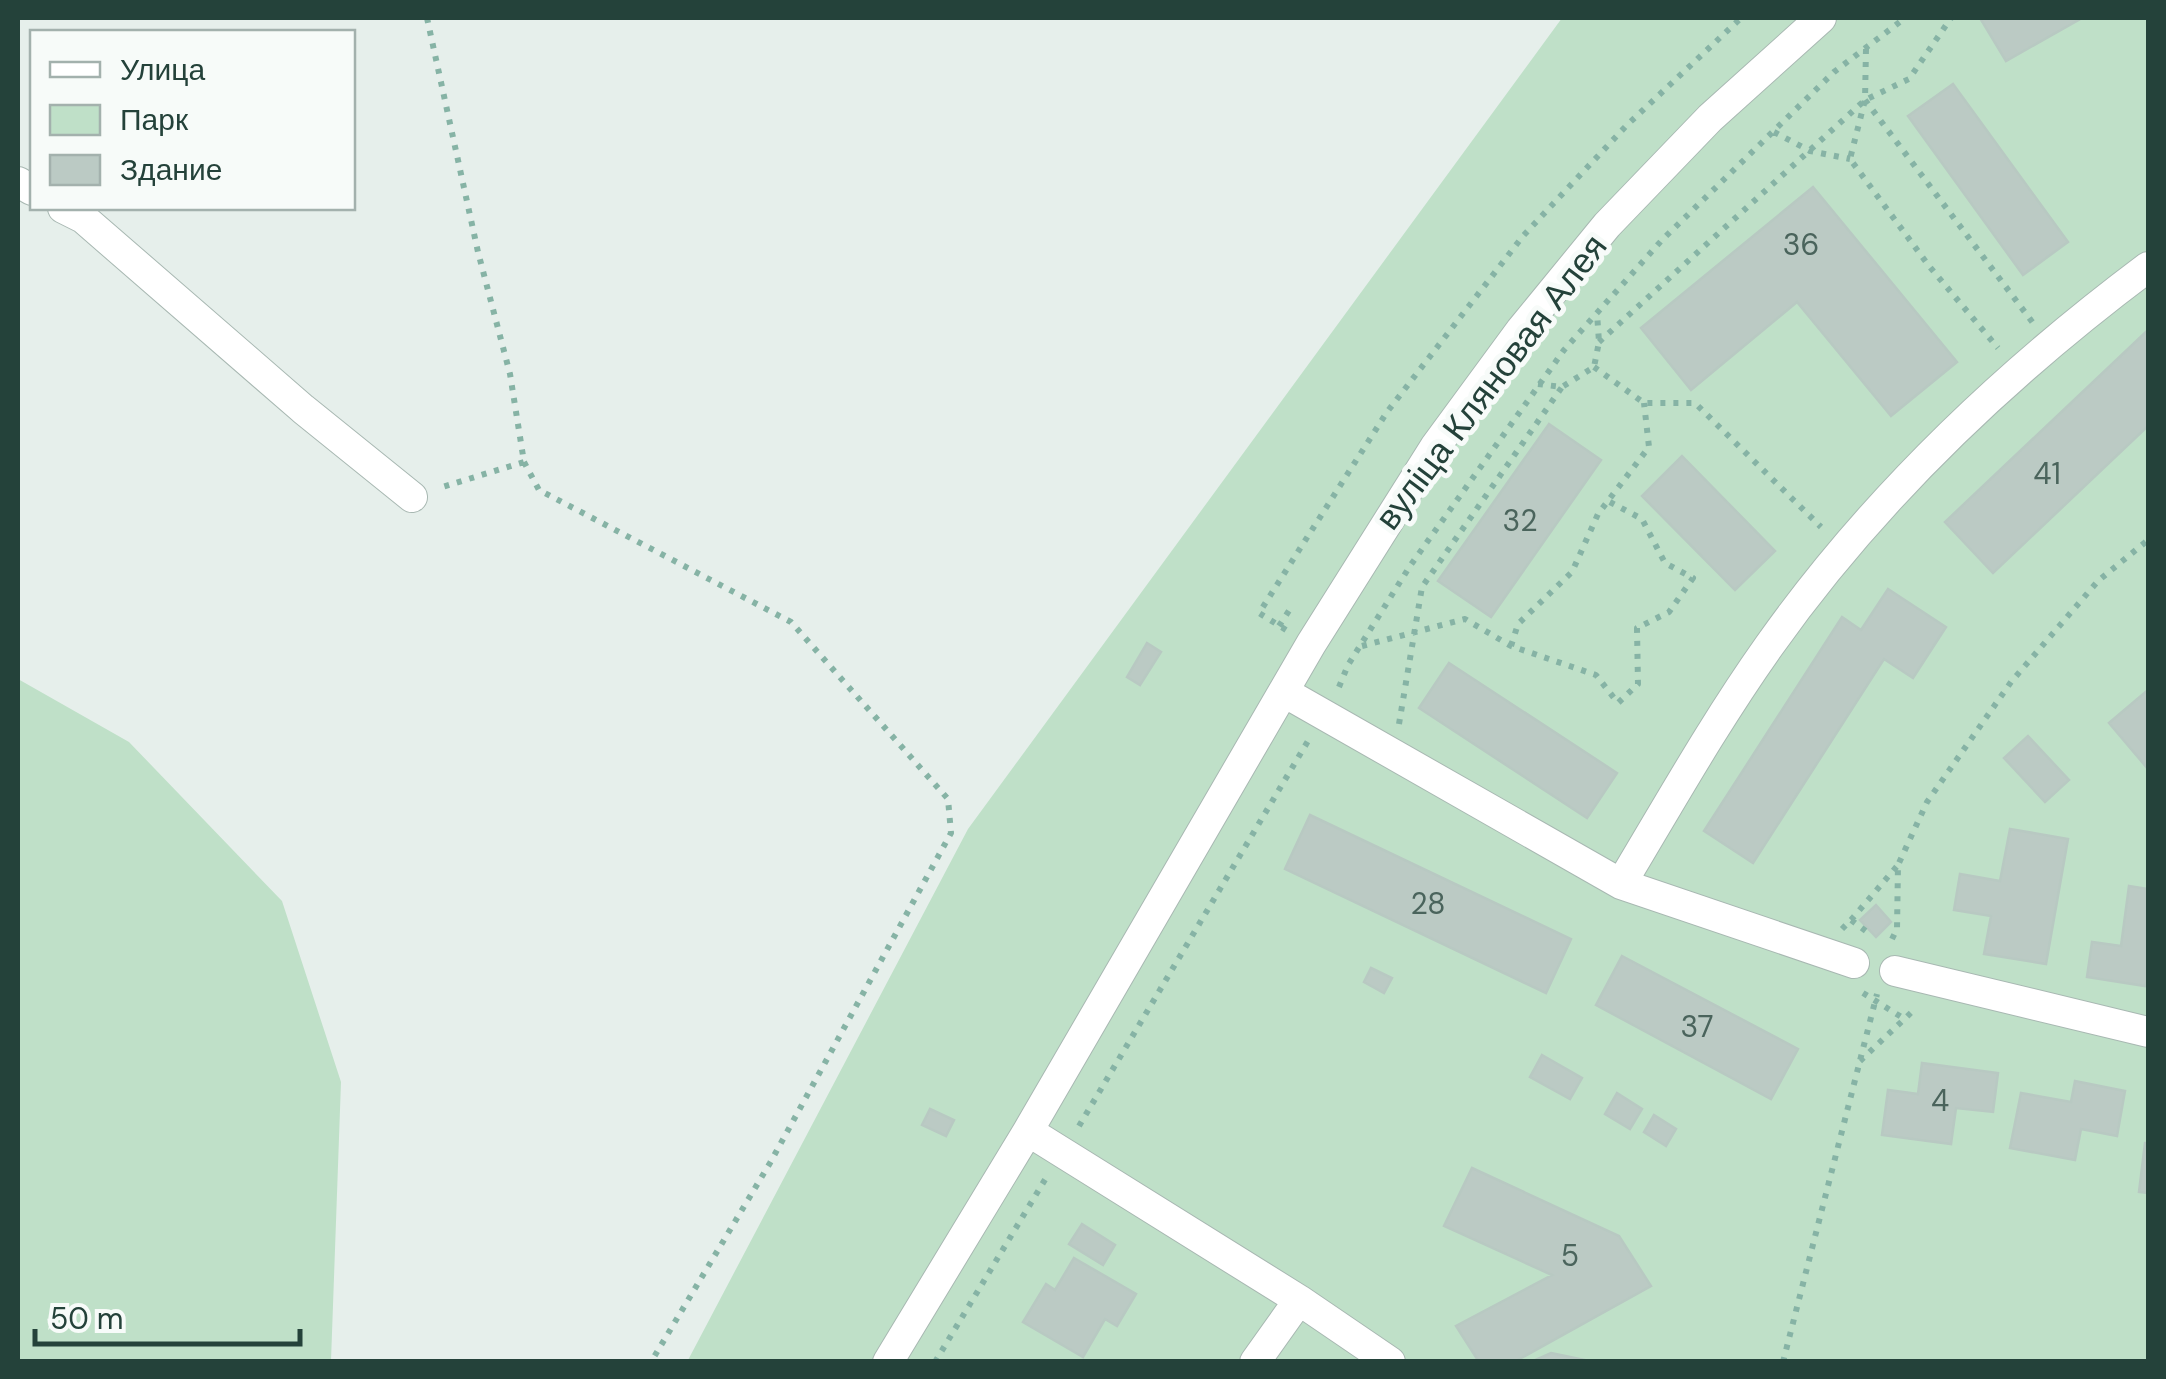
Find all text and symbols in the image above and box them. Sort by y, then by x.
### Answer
legend [30,30,355,210]
text: Улица [120,50,205,89]
text: Парк [120,100,189,139]
text: Здание [120,150,222,189]
street label: вуліца Кляновая Алея [1365,225,1617,539]
house number: 36 [1783,225,1819,264]
house number: 41 [2033,454,2061,493]
house number: 32 [1502,501,1538,540]
house number: 28 [1410,884,1446,923]
house number: 37 [1680,1007,1714,1046]
house number: 4 [1931,1081,1949,1120]
house number: 5 [1561,1236,1579,1275]
scale bar [35,1284,300,1346]
text: 50 m [50,1299,124,1338]

